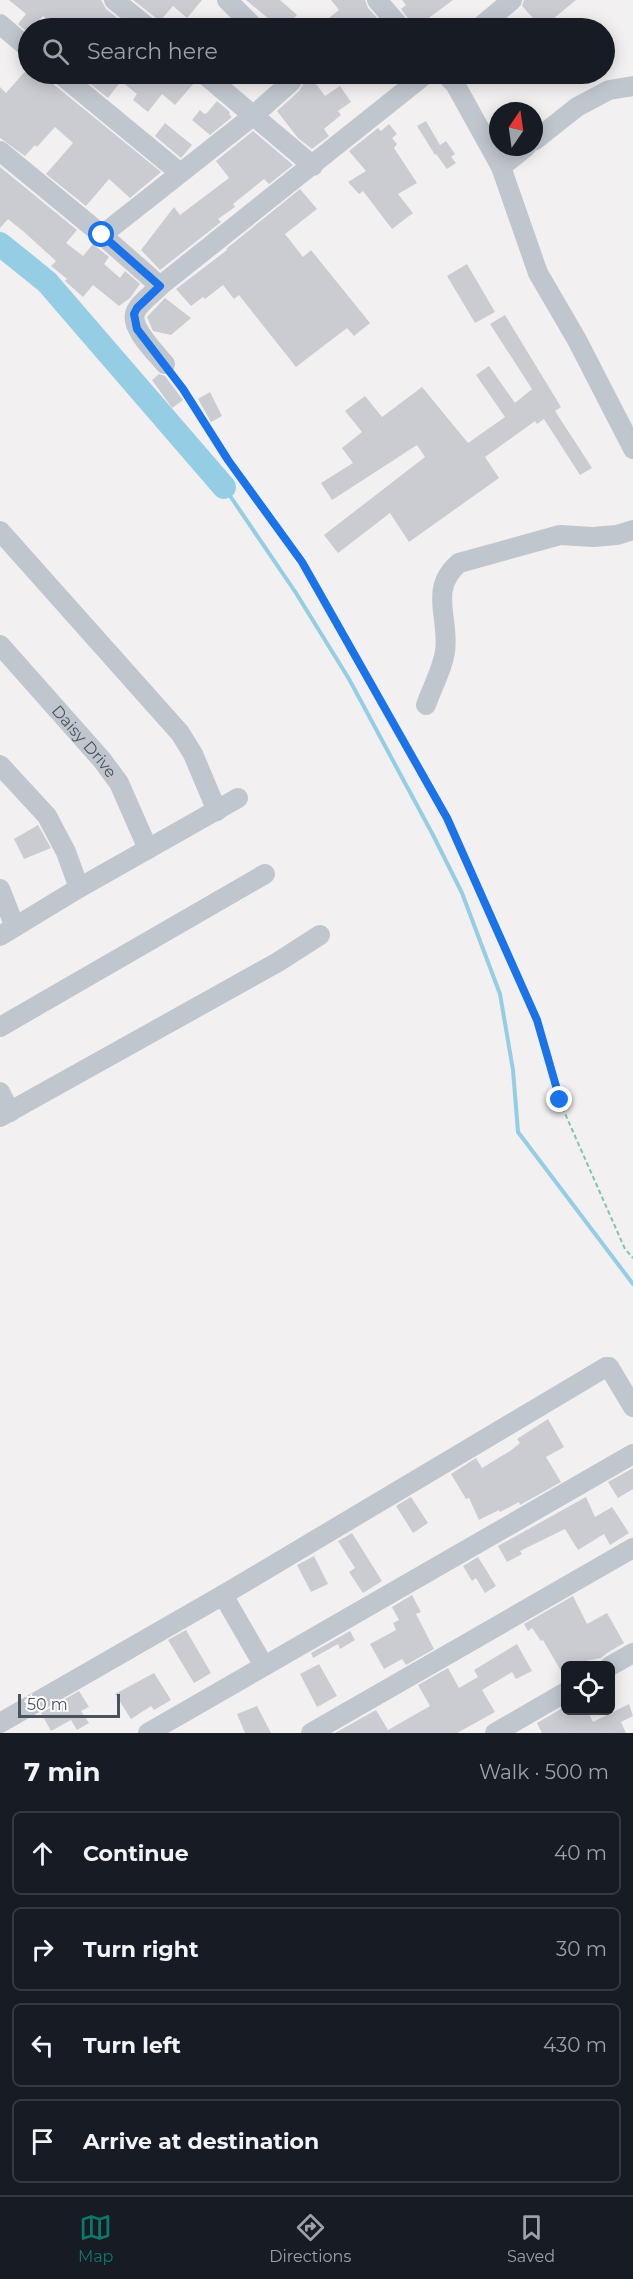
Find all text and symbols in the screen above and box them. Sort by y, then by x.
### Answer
search box [18,18,615,84]
icon: search [39,35,72,68]
text: Search here [87,38,218,65]
north arrow [489,102,543,156]
route start [88,221,114,247]
street label: Daisy Drive [48,701,121,781]
route end [546,1086,572,1112]
map controls [561,1661,615,1715]
button: locate [561,1661,615,1715]
scale bar [18,1691,120,1718]
text: 50 m [27,1695,68,1714]
text: 7 min [24,1756,101,1788]
text: Walk · 500 m [479,1760,609,1784]
icon: ahead [26,1837,59,1870]
text: Continue [83,1840,189,1867]
text: 40 m [554,1841,607,1865]
icon: right [26,1933,59,1966]
text: Turn right [83,1936,198,1963]
text: 30 m [556,1937,607,1961]
icon: left [26,2029,59,2062]
text: Turn left [83,2032,181,2059]
text: 430 m [543,2033,607,2057]
icon: arrive [26,2125,59,2158]
text: Arrive at destination [83,2128,319,2155]
tab: Map [78,2211,113,2266]
tab: Directions [269,2211,351,2266]
tab: Saved [507,2211,555,2266]

